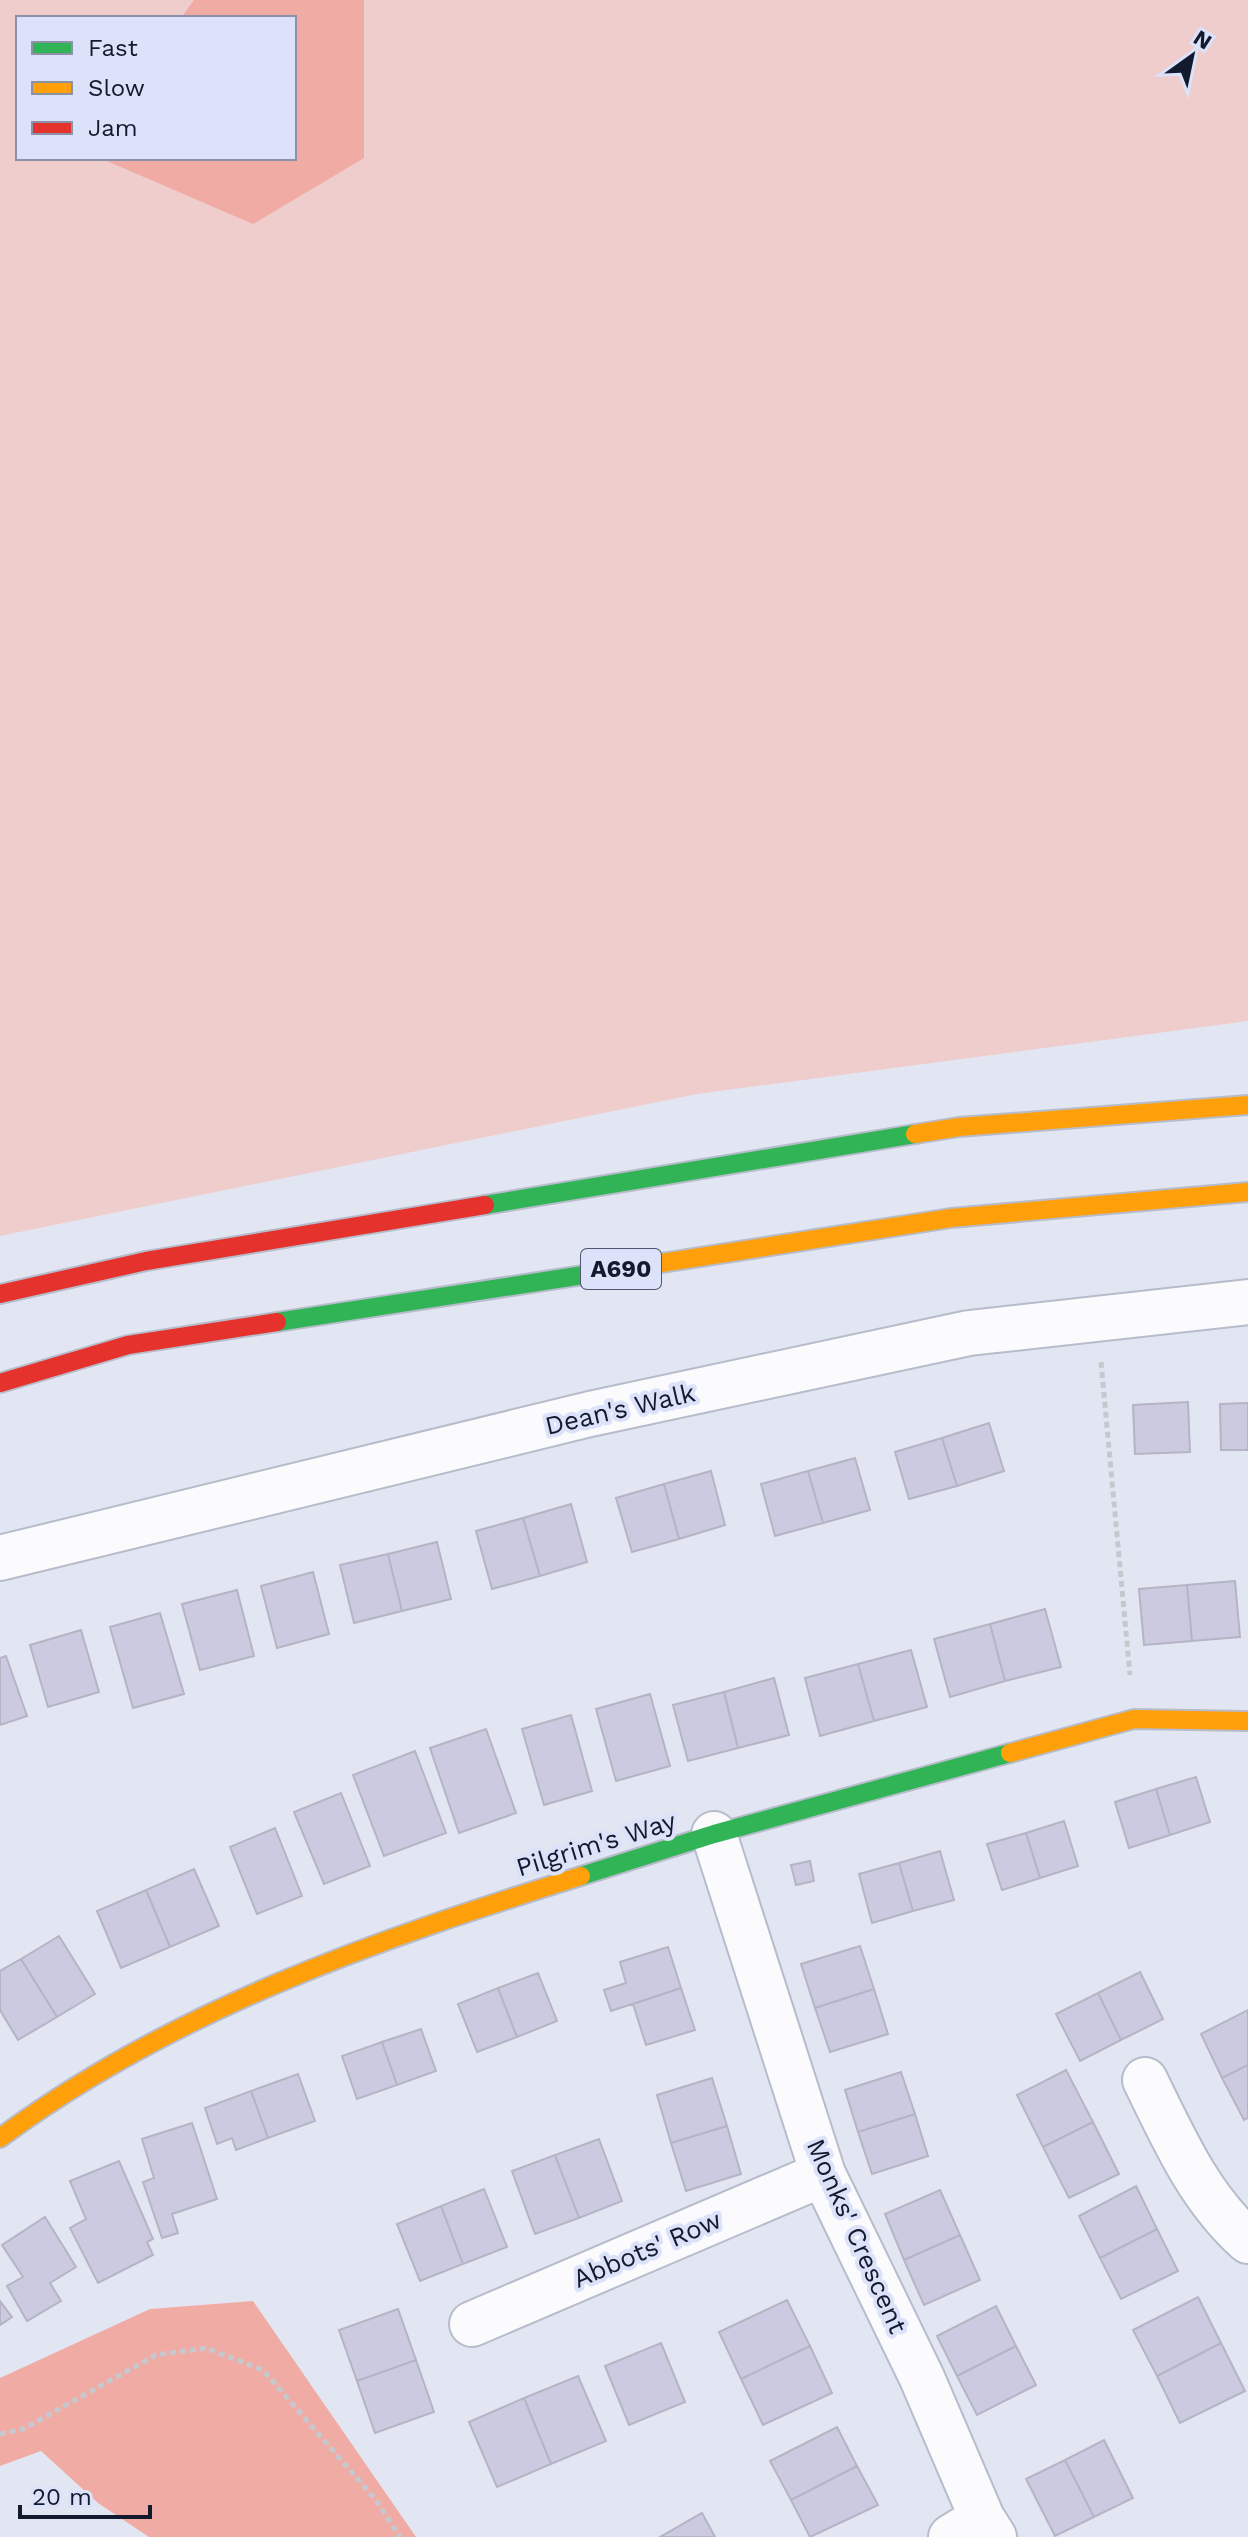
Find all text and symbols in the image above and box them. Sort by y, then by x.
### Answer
legend [16,16,296,160]
north arrow [1152,16,1232,96]
text: N [1189,25,1216,55]
text: Fast [88,34,138,62]
text: Slow [88,74,145,102]
text: Jam [88,114,138,142]
road number: A690 [581,1249,661,1289]
street label: Dean's Walk [542,1377,698,1441]
street label: Pilgrim's Way [513,1805,680,1883]
street label: Monks' Crescent [801,2134,913,2338]
street label: Abbots' Row [568,2204,726,2294]
scale bar [20,2469,150,2519]
text: 20 m [32,2483,92,2511]

